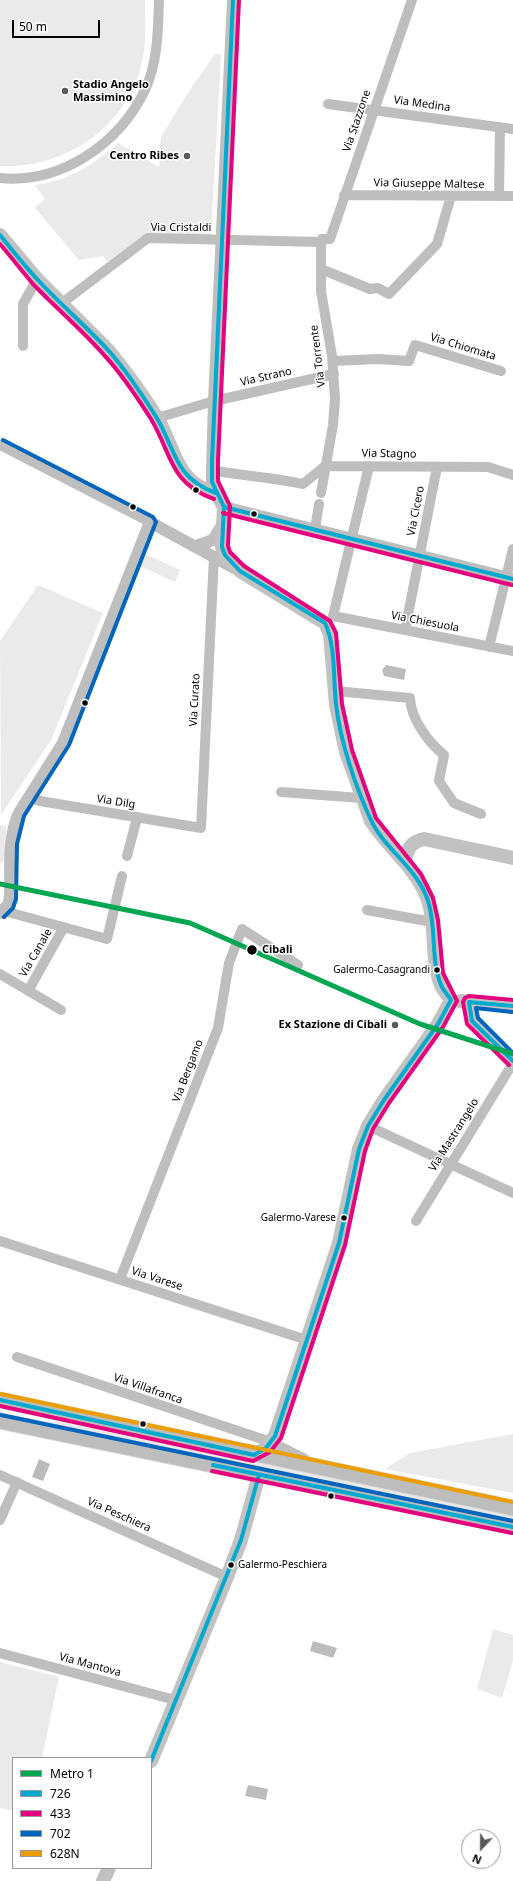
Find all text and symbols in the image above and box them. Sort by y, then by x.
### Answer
scale bar [14,12,102,38]
text: 50 m [19,18,47,35]
place label: Stadio Angelo Massimino [73,78,149,104]
marker: Stadio Angelo Massimino [60,86,70,96]
street label: Via Stazzone [340,88,374,154]
street label: Via Medina [393,93,451,115]
place label: Centro Ribes [109,149,179,163]
marker: Centro Ribes [182,151,192,161]
street label: Via Giuseppe Maltese [373,176,485,192]
street label: Via Cristaldi [151,221,211,235]
street label: Via Torrente [308,324,328,388]
street label: Via Chiomata [428,331,498,363]
street label: Via Strano [239,365,293,389]
street label: Via Stagno [361,447,417,461]
unlabelled marker [191,485,201,495]
street label: Via Cicero [405,485,427,537]
unlabelled marker [128,502,138,512]
unlabelled marker [249,509,259,519]
street label: Via Chiesuola [390,609,460,635]
street label: Via Curato [187,673,203,727]
unlabelled marker [80,698,90,708]
street label: Via Dilg [96,792,136,812]
street label: Via Canale [17,926,55,980]
marker: Cibali [245,943,259,957]
place label: Cibali [262,943,292,957]
place label: Galermo-Casagrandi [333,964,430,976]
marker: Galermo-Casagrandi [432,965,442,975]
place label: Ex Stazione di Cibali [278,1018,387,1032]
marker: Ex Stazione di Cibali [390,1020,400,1030]
street label: Via Bergamo [170,1038,206,1104]
street label: Via Mastrangelo [426,1096,482,1174]
place label: Galermo-Varese [261,1212,336,1224]
marker: Galermo-Varese [339,1213,349,1223]
street label: Via Varese [130,1265,184,1293]
street label: Via Villafranca [112,1371,184,1407]
unlabelled marker [138,1419,148,1429]
unlabelled marker [326,1491,336,1501]
street label: Via Peschiera [85,1495,153,1535]
place label: Galermo-Peschiera [238,1559,327,1571]
marker: Galermo-Peschiera [226,1560,236,1570]
street label: Via Mantova [58,1650,122,1680]
legend [12,1757,152,1869]
text: Metro 1 [50,1765,94,1782]
text: 726 [50,1785,71,1802]
text: 433 [50,1805,71,1822]
text: 702 [50,1825,71,1842]
north arrow [461,1829,501,1869]
text: 628N [50,1845,80,1862]
text: N [470,1851,484,1868]

